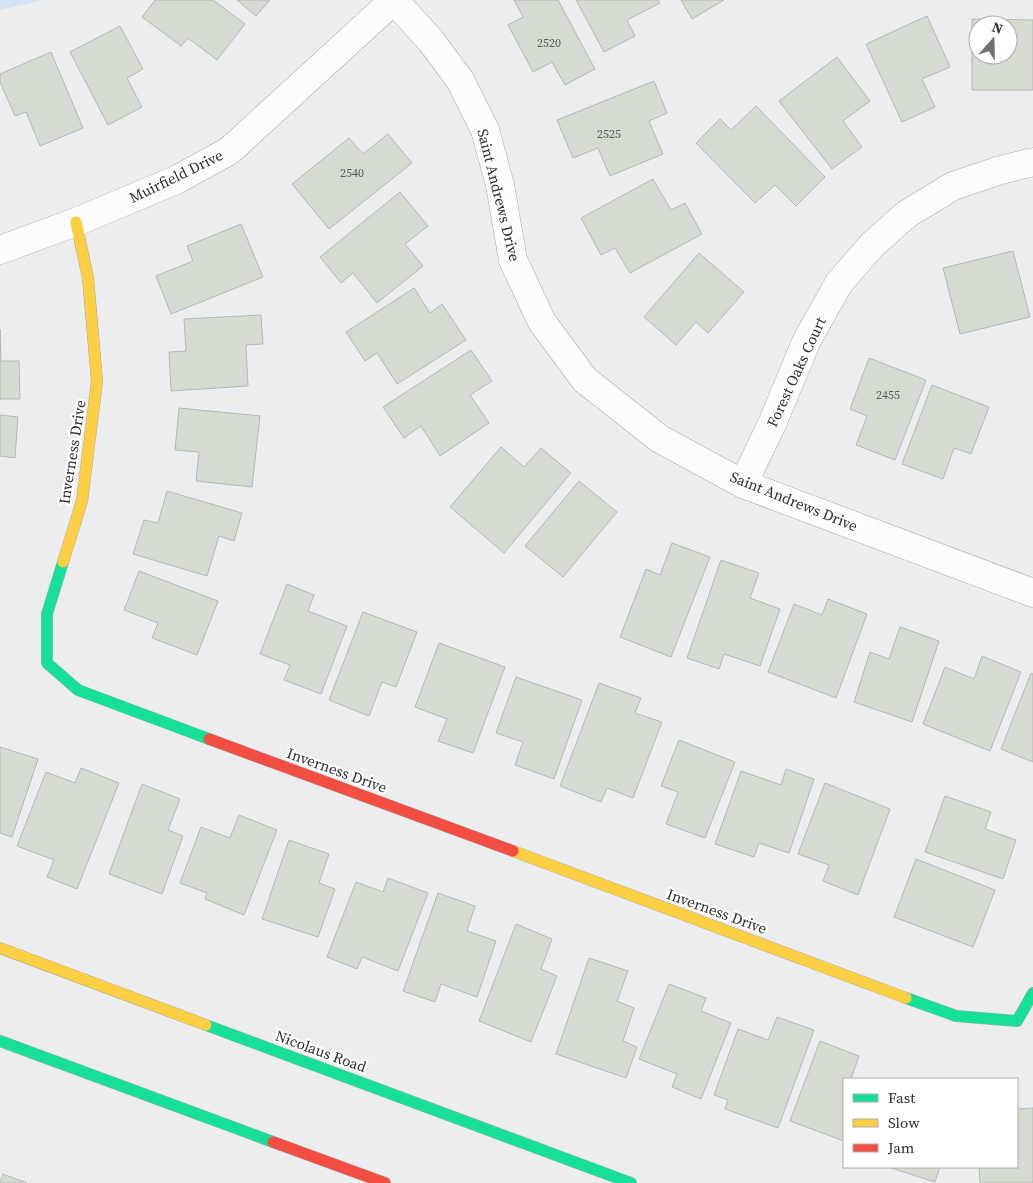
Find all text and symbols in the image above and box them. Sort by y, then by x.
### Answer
north arrow [968,15,1018,65]
text: N [989,17,1006,39]
house number: 2520 [537,35,561,51]
house number: 2525 [597,126,621,142]
street label: Saint Andrews Drive [472,127,526,264]
street label: Muirfield Drive [126,144,227,208]
house number: 2540 [340,165,364,181]
street label: Forest Oaks Court [761,313,831,430]
house number: 2455 [876,387,900,403]
street label: Inverness Drive [53,398,91,505]
street label: Saint Andrews Drive [727,466,861,536]
street label: Inverness Drive [284,742,390,798]
street label: Inverness Drive [664,883,770,939]
street label: Nicolaus Road [272,1025,370,1077]
legend [843,1078,1018,1168]
text: Fast [888,1087,915,1108]
text: Slow [888,1112,920,1133]
text: Jam [887,1137,915,1158]

